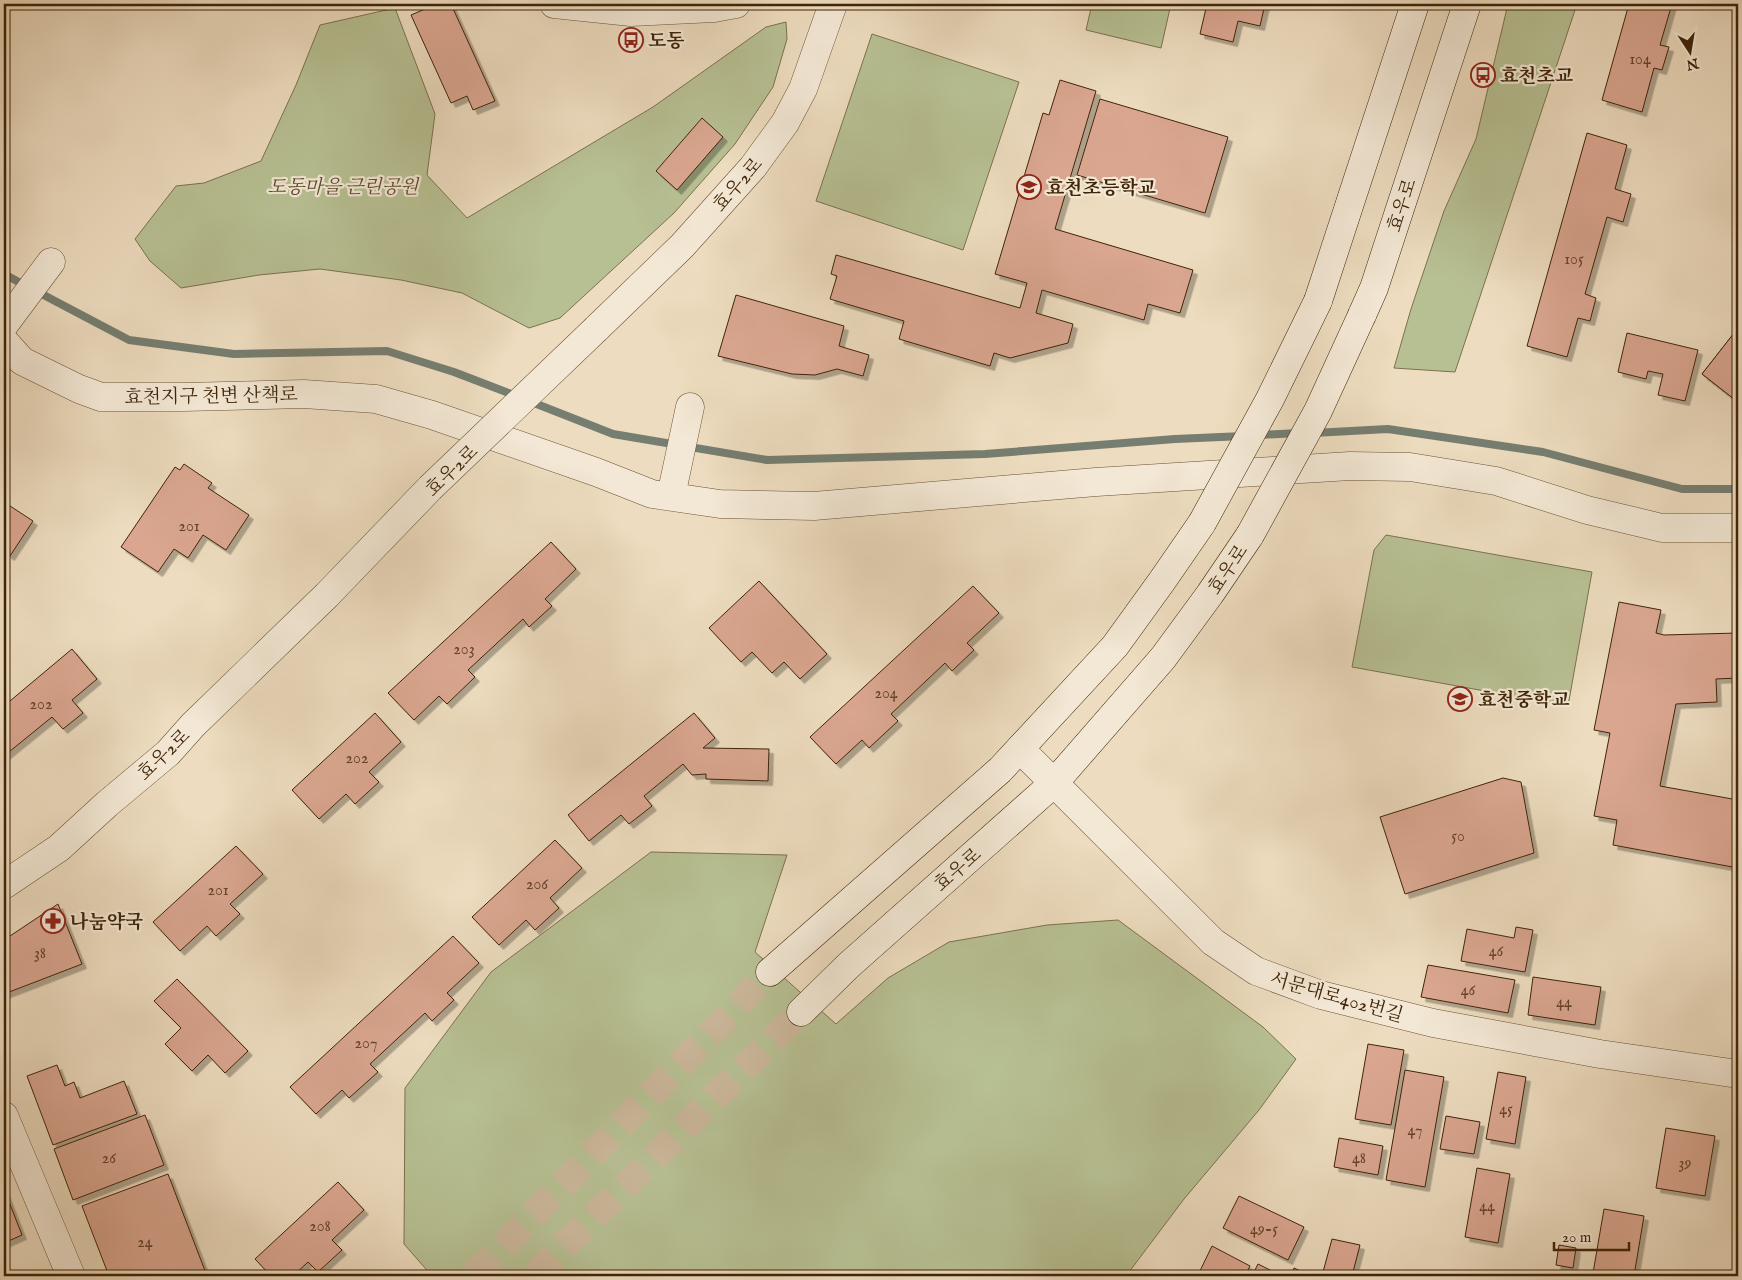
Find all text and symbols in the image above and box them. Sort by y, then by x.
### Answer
bus stop icon: 도동 [618,27,644,53]
north arrow [1664,28,1714,78]
place label: 도동 [648,30,685,54]
house number: 104 [1629,50,1651,70]
text: N [1685,53,1701,74]
bus stop icon: 효천초교 [1470,62,1496,88]
place label: 효천초교 [1500,65,1573,89]
street label: 효우2로 [708,153,769,217]
school or university icon: 효천초등학교 [1016,174,1042,200]
park label: 도동마을 근린공원 [268,176,420,200]
street label: 효우로 [1383,176,1423,236]
place label: 효천초등학교 [1046,177,1156,201]
house number: 105 [1564,250,1584,270]
street label: 효천지구 천변 산책로 [124,383,298,411]
street label: 효우2로 [421,441,484,502]
house number: 201 [178,517,200,537]
street label: 효우로 [1203,541,1254,600]
house number: 203 [453,640,475,660]
house number: 204 [874,684,898,704]
school or university icon: 효천중학교 [1447,686,1473,712]
place label: 효천중학교 [1478,689,1570,713]
house number: 202 [30,695,52,715]
street label: 효우2로 [133,725,196,786]
house number: 202 [346,749,368,769]
house number: 50 [1451,827,1465,847]
street label: 효우로 [930,843,987,898]
house number: 206 [526,875,548,895]
house number: 201 [207,881,229,901]
pharmacy icon: 나눔약국 [40,908,66,934]
place label: 나눔약국 [70,911,143,935]
house number: 46 [1489,942,1504,962]
house number: 38 [34,944,46,964]
street label: 서문대로402번길 [1267,967,1406,1028]
house number: 46 [1461,981,1476,1001]
house number: 44 [1556,993,1572,1013]
house number: 207 [355,1034,377,1054]
house number: 45 [1499,1100,1513,1120]
house number: 47 [1408,1121,1422,1141]
house number: 26 [102,1149,116,1169]
house number: 48 [1352,1149,1366,1169]
house number: 39 [1679,1154,1691,1174]
house number: 44 [1479,1197,1495,1217]
house number: 208 [309,1217,331,1237]
house number: 49-5 [1250,1220,1278,1240]
scale bar [1554,1220,1630,1252]
text: 20 m [1562,1228,1592,1247]
house number: 24 [137,1233,153,1253]

